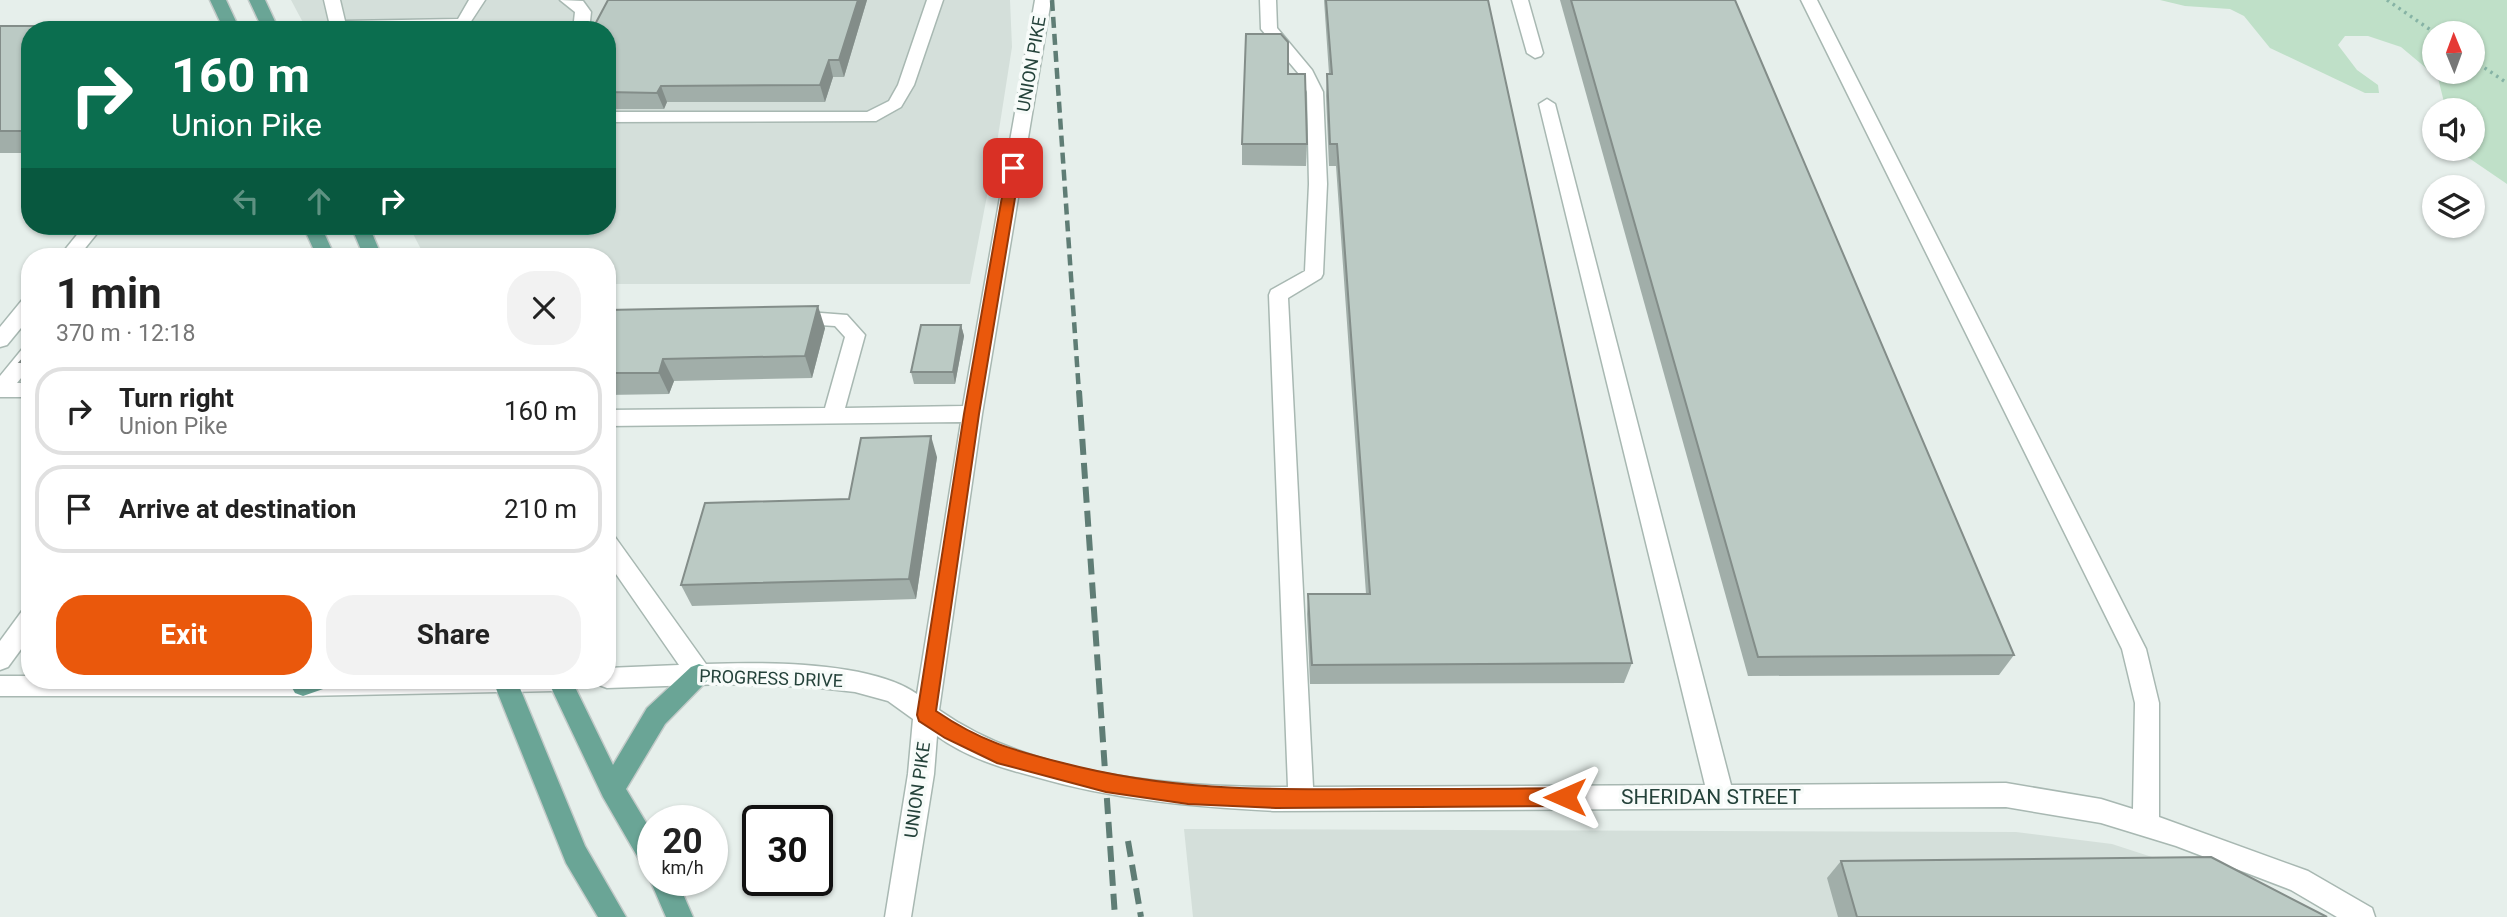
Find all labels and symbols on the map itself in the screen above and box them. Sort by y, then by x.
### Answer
street label: UNION PIKE [1012,14,1050,114]
north arrow [2422,21,2485,84]
pin [983,138,1043,198]
street label: PROGRESS DRIVE [699,665,843,691]
street label: UNION PIKE [900,741,934,839]
position arrow [1528,760,1602,834]
street label: SHERIDAN STREET [1621,785,1801,809]
speed limit sign: 30 [742,805,833,896]

